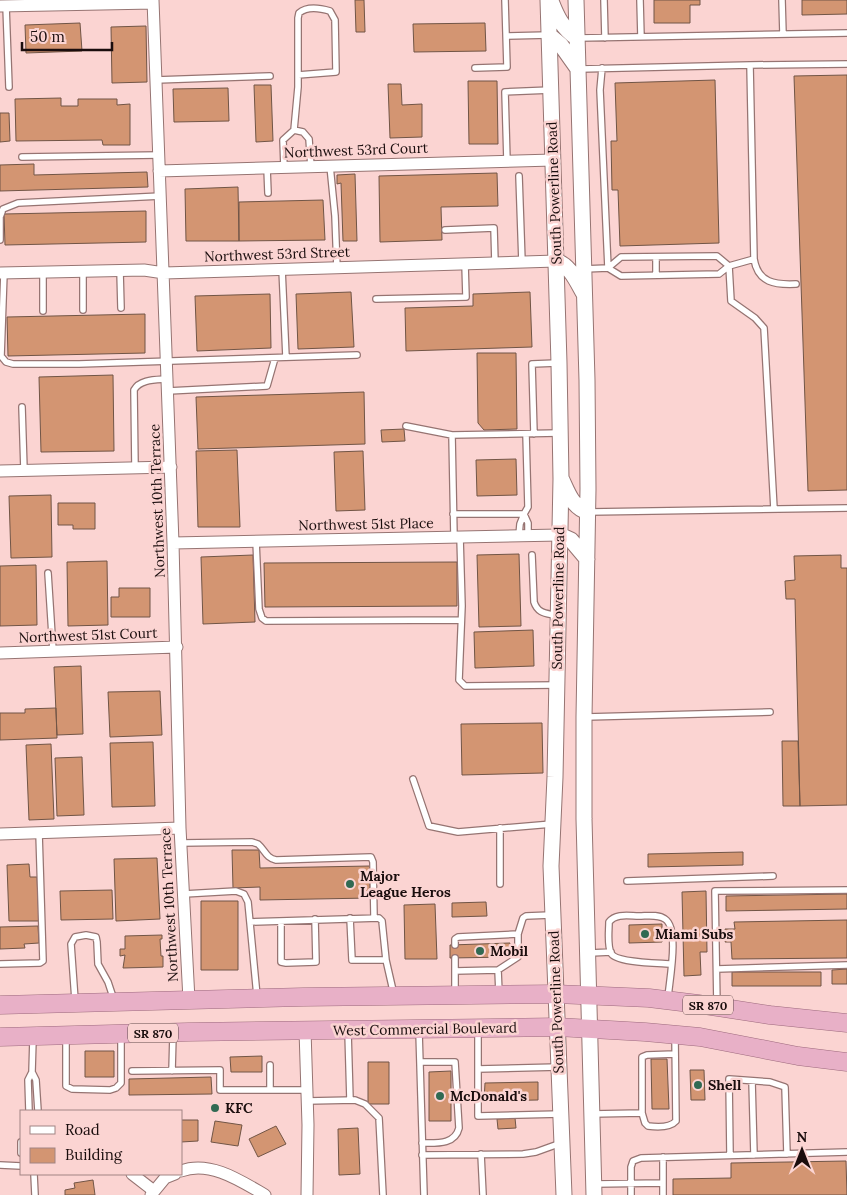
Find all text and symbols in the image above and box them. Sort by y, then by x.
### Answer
scale bar [22,20,112,52]
text: 50 m [30,27,65,46]
street label: South Powerline Road [543,121,565,265]
street label: Northwest 53rd Court [284,138,429,162]
street label: Northwest 53rd Street [204,242,351,266]
street label: Northwest 10th Terrace [145,423,169,578]
street label: Northwest 51st Place [298,514,434,534]
street label: South Powerline Road [548,526,568,670]
street label: Northwest 51st Court [18,624,158,646]
street label: Northwest 10th Terrace [156,827,182,982]
place label: Major League Heros [360,867,451,901]
marker: Major League Heros [344,878,356,890]
place label: Miami Subs [655,925,733,943]
marker: Miami Subs [639,928,651,940]
street label: South Powerline Road [545,930,567,1074]
place label: Mobil [490,942,529,960]
marker: Mobil [474,945,486,957]
road number: SR 870 [683,996,733,1014]
street label: West Commercial Boulevard [333,1018,517,1040]
road number: SR 870 [128,1024,178,1042]
place label: Shell [708,1076,742,1094]
marker: Shell [692,1079,704,1091]
place label: McDonald's [450,1087,527,1105]
marker: McDonald's [434,1090,446,1102]
place label: KFC [225,1099,253,1117]
marker: KFC [209,1102,221,1114]
legend [20,1110,182,1175]
text: Road [65,1120,100,1139]
north arrow [777,1125,827,1175]
text: N [797,1128,808,1146]
text: Building [65,1145,123,1164]

